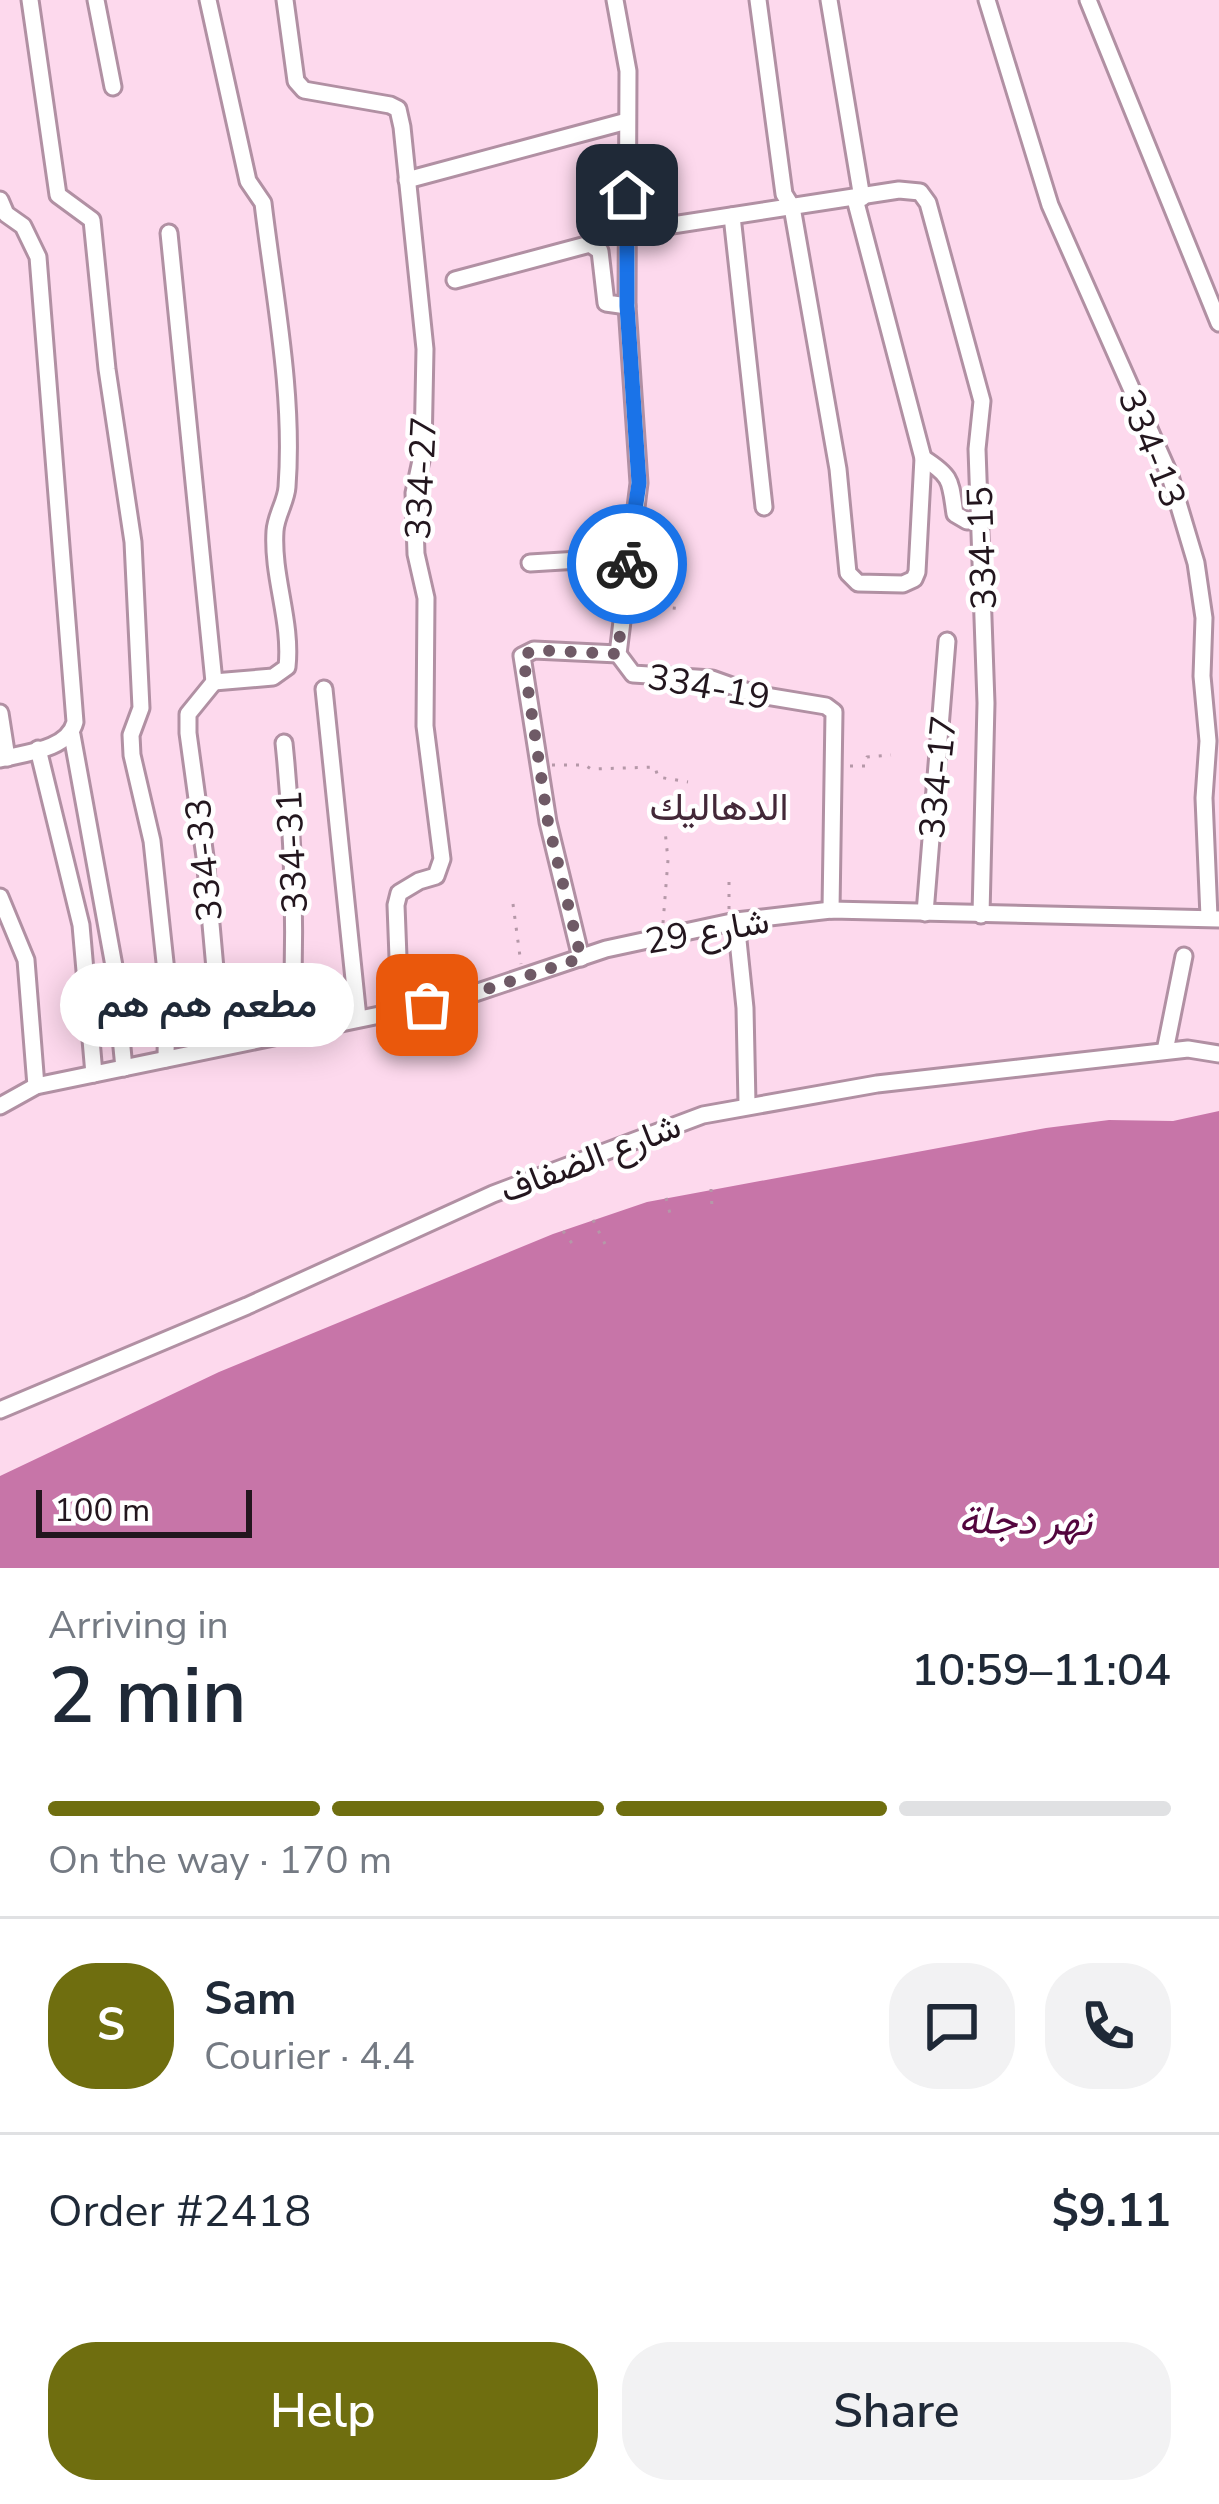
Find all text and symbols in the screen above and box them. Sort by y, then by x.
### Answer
pin [576,144,678,246]
icon: home [594,162,660,228]
street label: 334-13 [1106,382,1197,515]
street label: 334-27 [394,415,449,541]
street label: 334-15 [956,485,1009,610]
courier [567,504,687,624]
icon: bike [594,531,660,597]
street label: 334-19 [644,653,774,722]
street label: 334-17 [908,713,969,841]
district label: الدهاليك [649,781,789,834]
street label: 334-31 [265,789,320,915]
street label: 334-33 [174,796,235,924]
street label: شارع 29 [642,897,773,966]
pin [376,954,478,1056]
callout: مطعم هم هم [61,963,355,1047]
icon: bag [394,972,460,1038]
text: مطعم هم هم [97,978,317,1031]
street label: شارع الضفاف [493,1102,688,1215]
scale bar [36,1484,252,1537]
text: 100 m [54,1488,150,1533]
water label: نهر دجلة [958,1494,1094,1549]
text: Arriving in [48,1599,229,1652]
text: 10:59–11:04 [911,1640,1171,1701]
text: 2 min [48,1643,247,1750]
text: On the way · 170 m [48,1834,392,1887]
button: chat [889,1963,1015,2089]
button: phone [1045,1963,1171,2089]
text: Sam [204,1969,296,2030]
text: S [97,1995,125,2056]
text: Courier · 4.4 [204,2030,415,2083]
text: Order #2418 [48,2181,311,2242]
text: $9.11 [1052,2181,1171,2242]
button: Help [48,2342,598,2480]
button: Share [622,2342,1171,2480]

